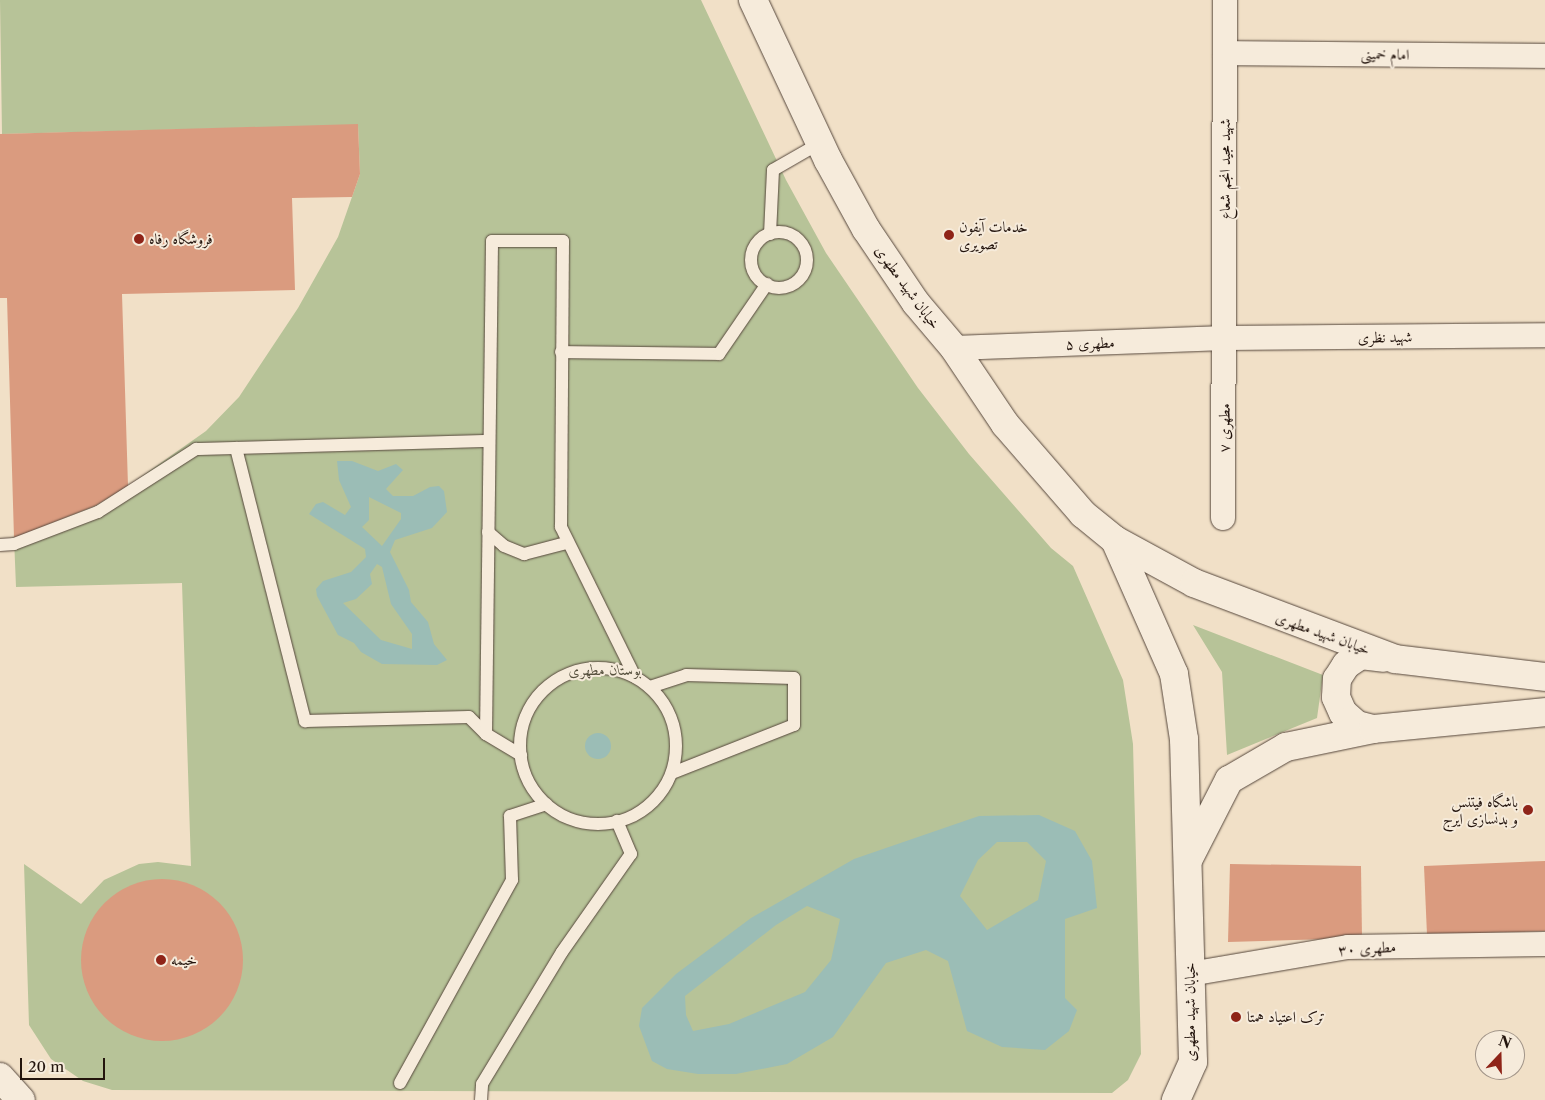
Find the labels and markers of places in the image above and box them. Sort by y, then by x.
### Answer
place label: خدمات آیفون تصویری [959,217,1028,252]
marker: خدمات آیفون تصویری [943,229,955,241]
place label: فروشگاه رفاه [149,230,213,248]
marker: فروشگاه رفاه [133,233,145,245]
place label: باشگاه فیتنس و بدنسازی ایرج [1442,792,1518,827]
marker: باشگاه فیتنس و بدنسازی ایرج [1522,804,1534,816]
place label: خیمه [171,951,197,969]
marker: خیمه [155,954,167,966]
place label: ترک اعتیاد همتا [1247,1008,1325,1026]
marker: ترک اعتیاد همتا [1229,1010,1243,1024]

